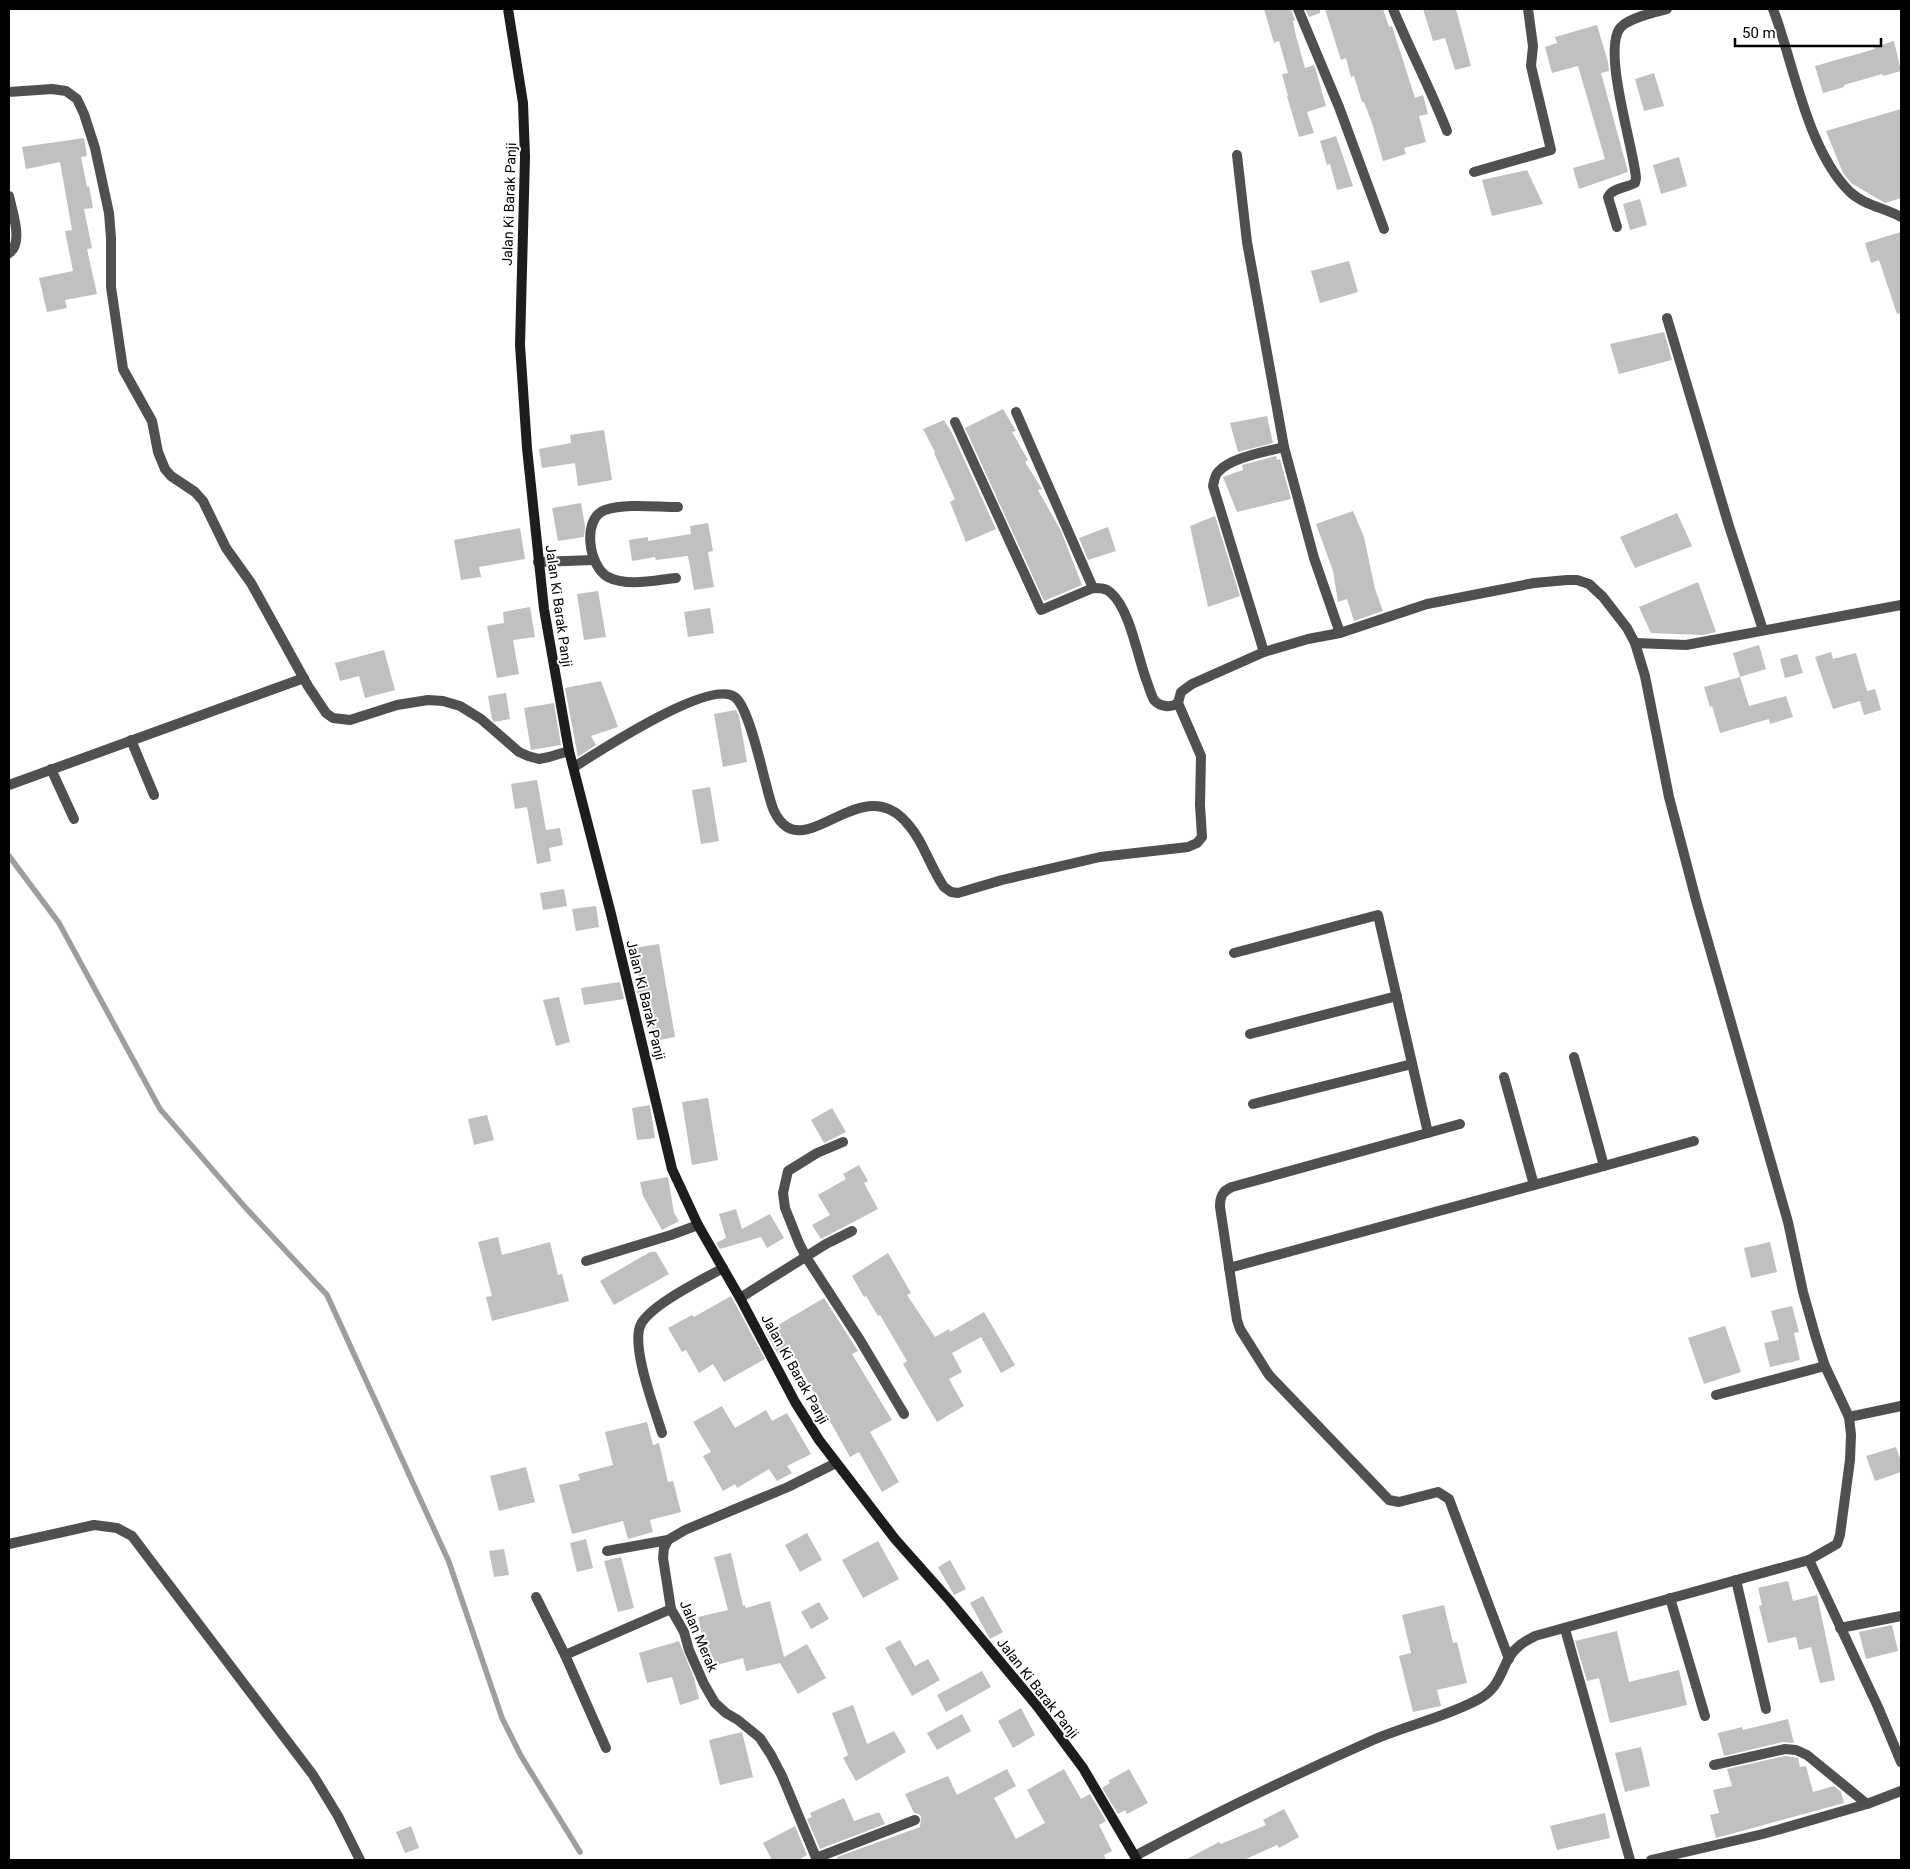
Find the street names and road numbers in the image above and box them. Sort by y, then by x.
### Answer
street label: Jalan Ki Barak Panji [499,142,519,266]
street label: Jalan Ki Barak Panji [543,544,575,668]
street label: Jalan Ki Barak Panji [623,938,669,1062]
street label: Jalan Ki Barak Panji [758,1311,832,1427]
street label: Jalan Merak [677,1598,722,1675]
street label: Jalan Ki Barak Panji [994,1635,1082,1741]

